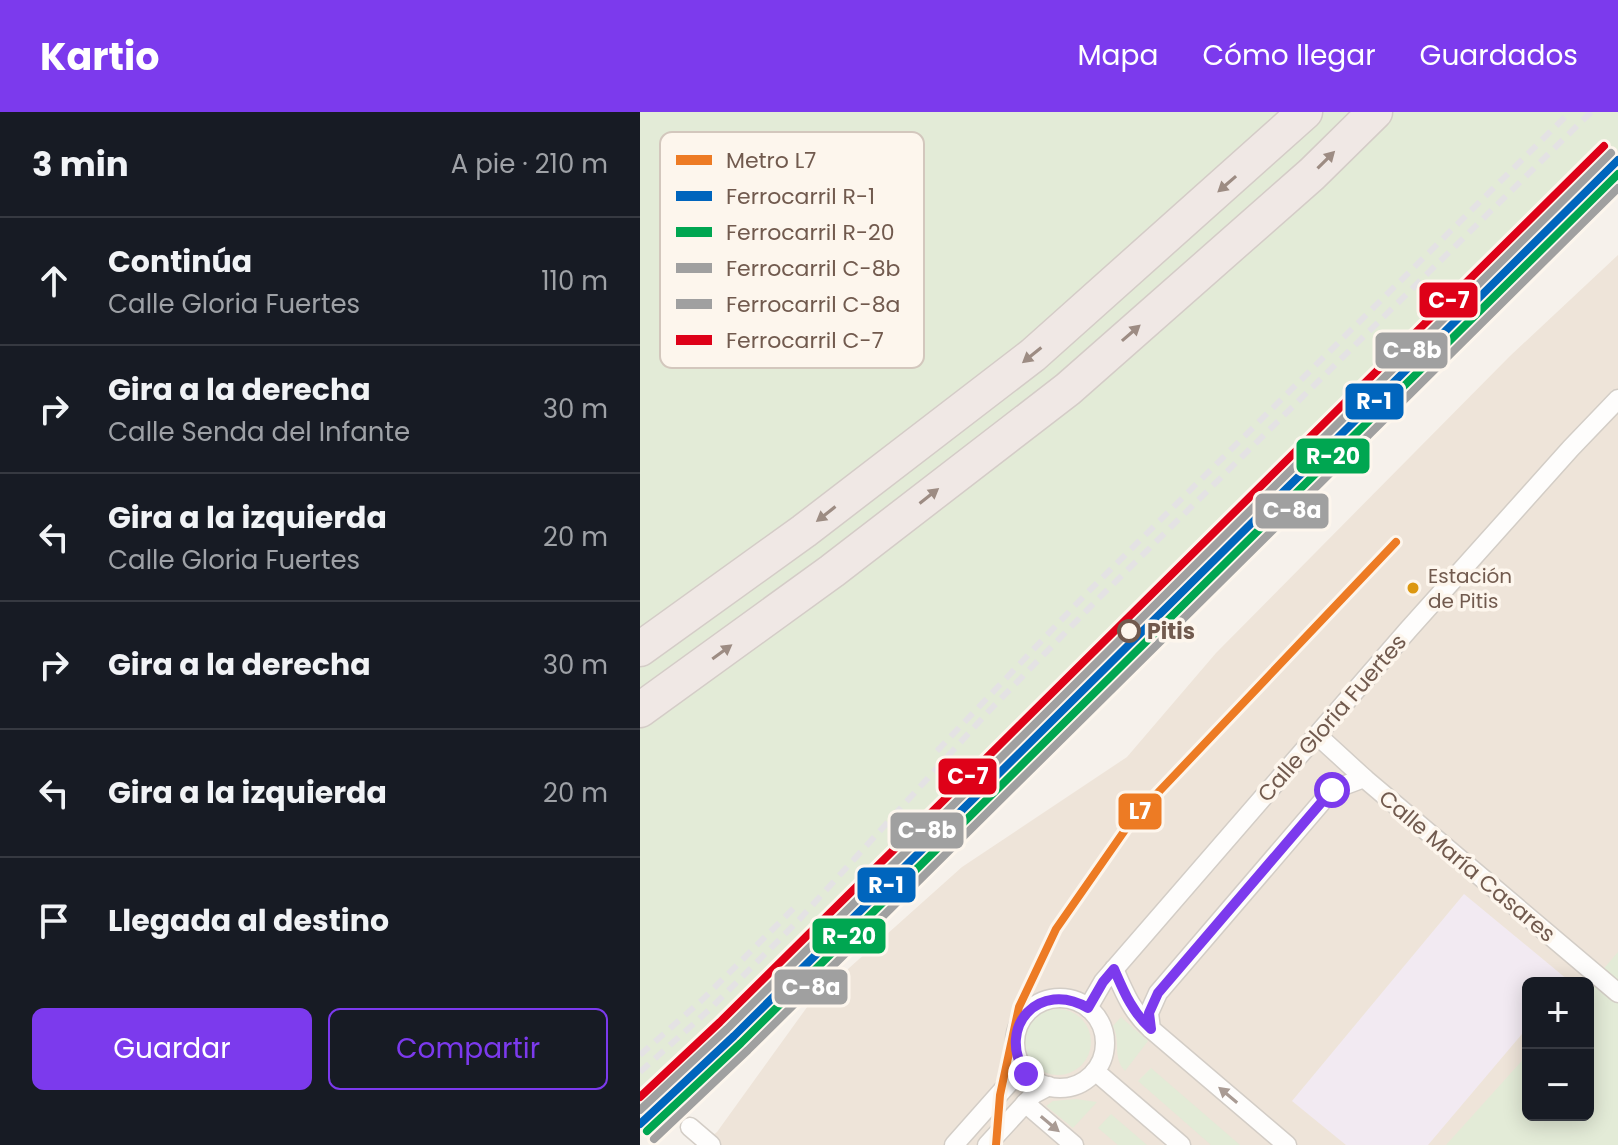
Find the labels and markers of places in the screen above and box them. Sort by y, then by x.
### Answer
place label: Estación de Pitis [1428,562,1512,615]
marker: Estación de Pitis [1405,580,1421,596]
place label: Pitis [1147,616,1195,647]
marker: Pitis [1118,620,1140,642]

